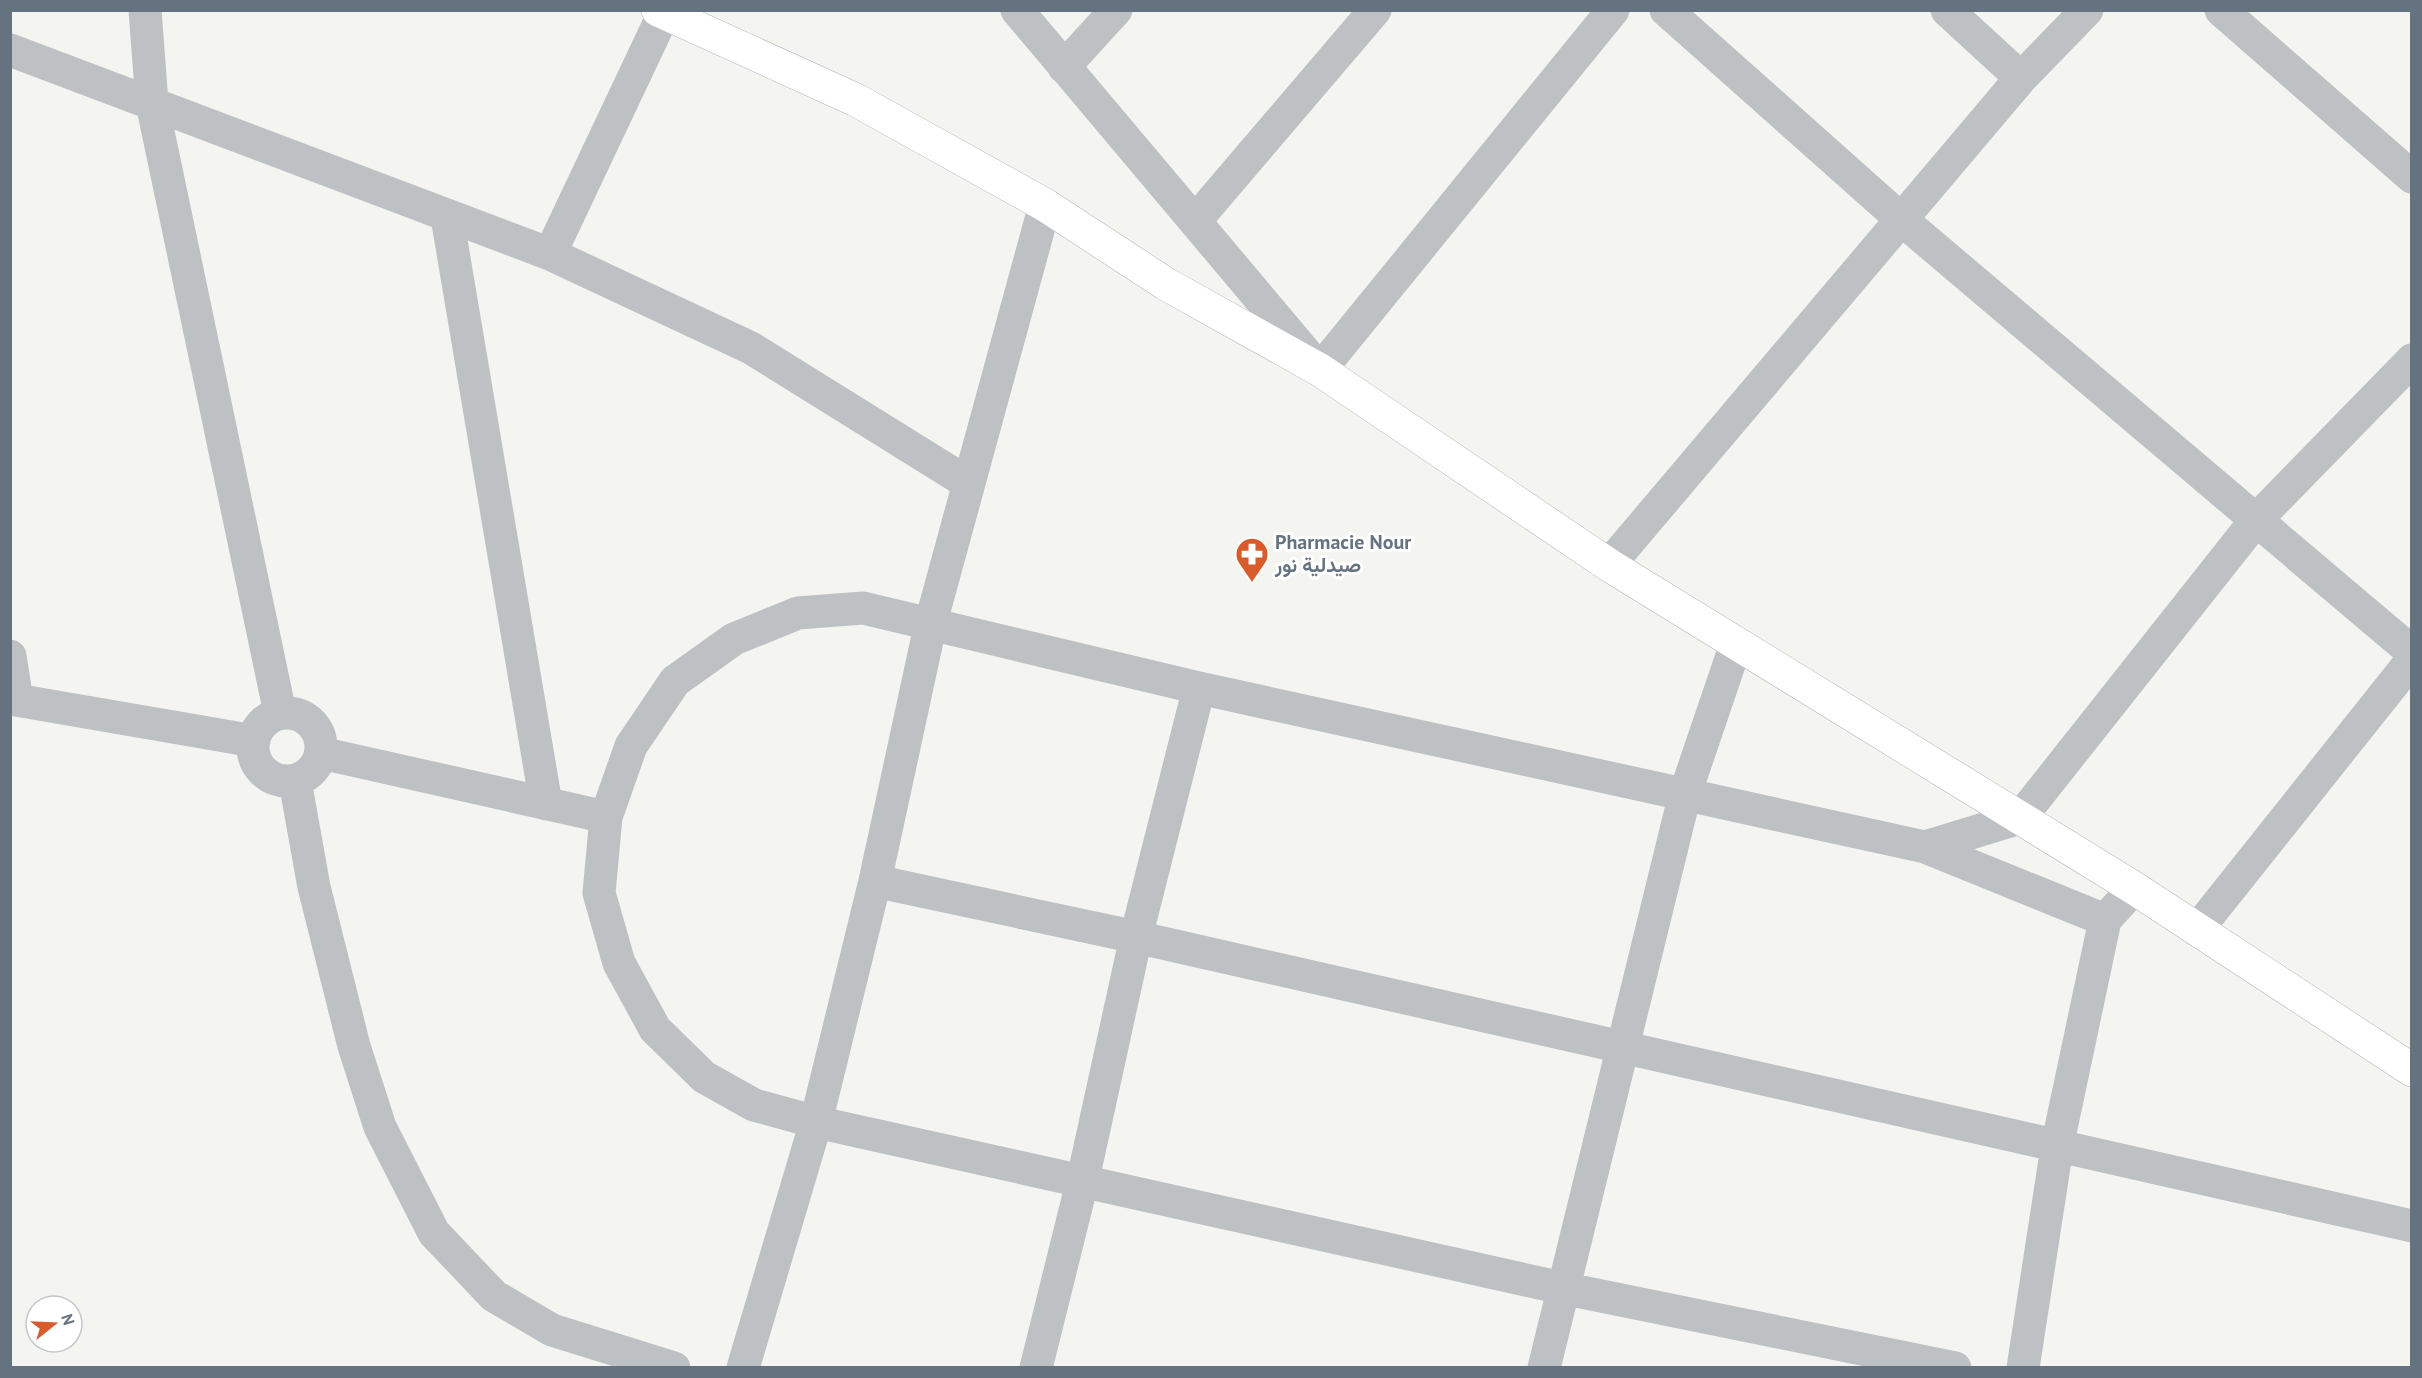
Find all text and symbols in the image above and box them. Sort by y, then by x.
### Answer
place label: Pharmacie Nour صيدلية نور [1274,529,1411,578]
pharmacy icon: Pharmacie Nour صيدلية نور [1234,536,1270,583]
north arrow [24,1294,84,1354]
text: N [57,1311,79,1327]

